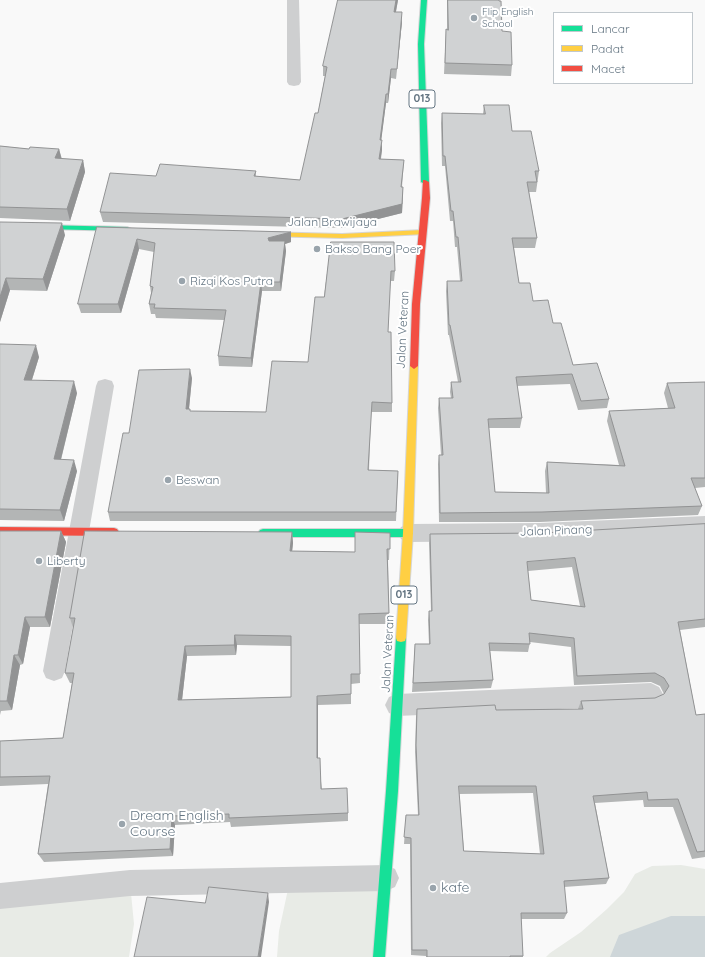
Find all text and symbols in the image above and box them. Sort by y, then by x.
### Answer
place label: Flip English School [482,6,533,30]
legend [553,12,693,84]
marker: Flip English School [469,13,479,23]
text: Lancar [591,21,630,36]
text: Padat [591,41,624,56]
text: Macet [591,61,625,76]
road number: 013 [409,90,435,108]
street label: Jalan Brawijaya [287,215,377,229]
place label: Bakso Bang Poer [325,242,421,256]
marker: Bakso Bang Poer [312,244,322,254]
place label: Rizqi Kos Putra [190,274,273,288]
marker: Rizqi Kos Putra [177,276,187,286]
street label: Jalan Veteran [394,291,412,369]
place label: Beswan [176,473,219,487]
marker: Beswan [163,475,173,485]
street label: Jalan Pinang [519,523,593,539]
place label: Liberty [47,554,86,568]
marker: Liberty [34,556,44,566]
road number: 013 [391,586,417,604]
street label: Jalan Veteran [379,615,397,693]
place label: Dream English Course [130,808,224,840]
marker: Dream English Course [117,819,127,829]
place label: kafe [441,880,469,896]
marker: kafe [428,883,438,893]

